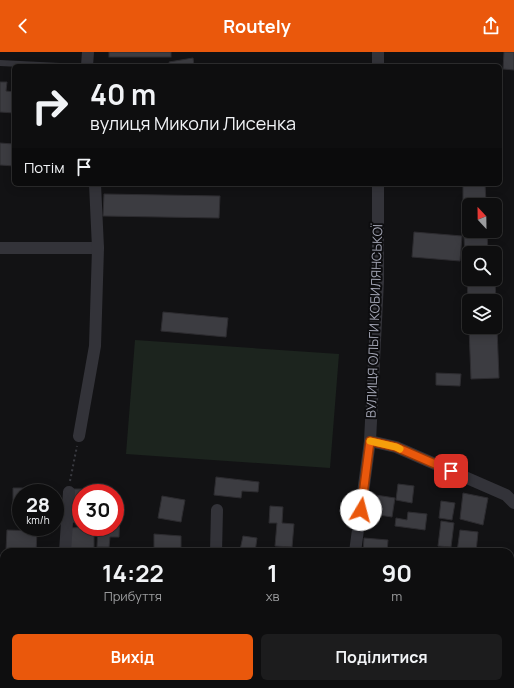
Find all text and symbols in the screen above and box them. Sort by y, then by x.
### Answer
text: Routely [223,14,291,38]
icon: back [12,15,34,37]
icon: share [480,15,502,37]
text: 40 m [90,75,156,113]
icon: right [24,80,76,132]
text: вулиця Миколи Лисенка [90,111,296,135]
icon: arrive [73,156,95,178]
text: Потім [24,157,65,178]
north arrow [462,198,502,238]
map controls [462,198,502,334]
street label: ВУЛИЦЯ ОЛЬГИ КОБИЛЯНСЬКОЇ [362,223,386,418]
button: search [462,246,502,286]
button: layers [462,294,502,334]
pin [434,454,468,488]
icon: arrive [440,460,462,482]
speed limit sign: 30 [72,484,124,536]
position arrow [340,489,382,531]
text: 28 [26,491,50,518]
text: km/h [26,513,50,527]
text: 14:22 [102,556,164,589]
text: 1 [267,556,278,589]
text: 90 [381,556,412,589]
text: Прибуття [104,587,162,605]
text: хв [266,587,280,605]
text: m [391,587,402,605]
button: Вихід [12,634,253,680]
button: Поділитися [261,634,502,680]

